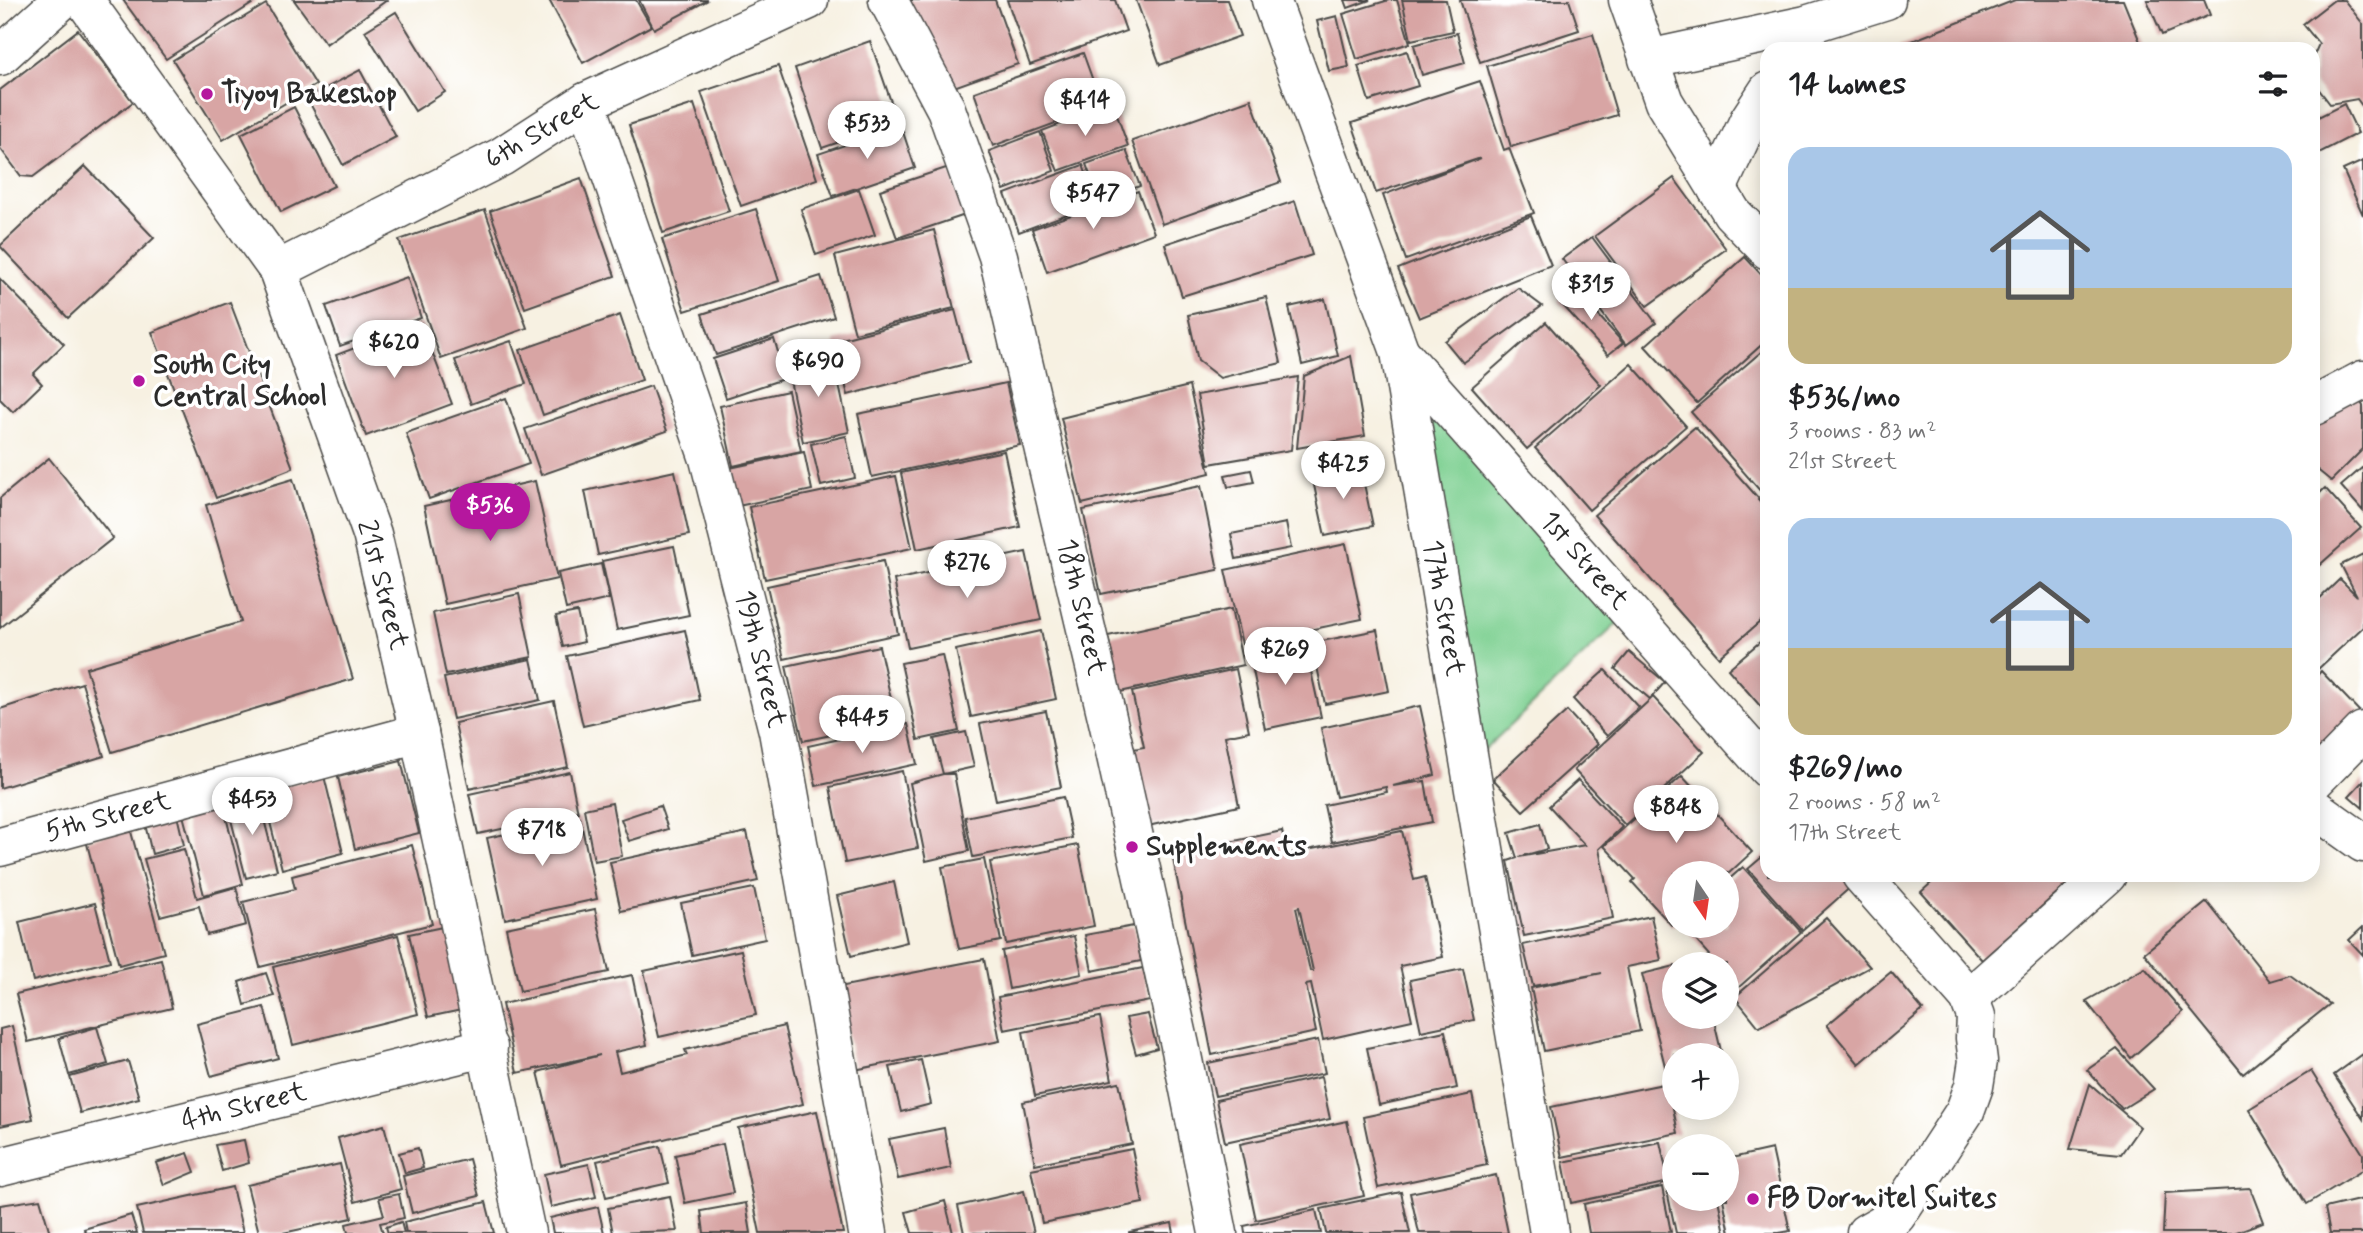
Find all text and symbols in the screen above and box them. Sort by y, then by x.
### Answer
text: 14 homes [1788,65,1906,104]
icon: filters [2254,65,2292,103]
place label: Tiyoy Bakeshop [221,76,397,113]
pin: $414 [1044,78,1126,138]
street label: 6th Street [478,83,606,178]
marker: Tiyoy Bakeshop [199,86,215,102]
text: $414 [1060,86,1110,116]
pin: $533 [826,102,908,161]
text: $533 [844,109,890,139]
pin: $547 [1052,172,1134,231]
text: $547 [1066,179,1120,209]
icon: home [1977,192,2103,318]
pin: $315 [1550,262,1632,322]
text: $315 [1568,270,1614,300]
pin: $620 [353,320,435,380]
text: $620 [368,328,420,358]
pin: $690 [777,340,859,399]
place label: South City Central School [153,347,327,416]
text: $690 [792,347,844,377]
marker: South City Central School [131,373,147,389]
text: $536/mo [1788,378,1900,417]
text: 3 rooms · 83 m² [1788,417,1936,447]
pin: $425 [1302,442,1384,501]
text: 21st Street [1788,447,1897,477]
text: $425 [1317,449,1369,479]
pin: $536 [449,484,531,543]
text: $536 [466,491,514,521]
street label: 1st Street [1531,504,1638,619]
street label: 21st Street [347,516,417,654]
street label: 18th Street [1047,535,1115,679]
street label: 17th Street [1413,537,1473,680]
pin: $276 [926,540,1008,600]
text: $276 [943,548,991,578]
icon: home [1977,563,2103,689]
street label: 19th Street [725,586,795,732]
pin: $269 [1244,628,1326,687]
text: $269 [1260,635,1310,665]
pin: $445 [821,696,903,755]
text: $445 [835,703,889,733]
text: $269/mo [1788,749,1903,788]
pin: $453 [211,778,293,837]
street label: 5th Street [41,782,175,851]
text: $453 [228,785,276,815]
pin: $848 [1635,786,1717,845]
text: 2 rooms · 58 m² [1788,788,1941,818]
text: $848 [1650,793,1702,823]
pin: $718 [501,808,583,868]
text: $718 [517,816,567,846]
text: 17th Street [1788,818,1901,848]
place label: Supplements [1146,829,1307,866]
marker: Supplements [1124,839,1140,855]
north arrow [1662,861,1740,938]
map controls [1662,861,1739,1211]
button: layers [1662,952,1739,1029]
button: + [1662,1043,1739,1120]
street label: 4th Street [178,1073,311,1140]
button: − [1662,1134,1739,1211]
place label: FB Dormitel Suites [1767,1181,1997,1218]
marker: FB Dormitel Suites [1745,1191,1761,1207]

